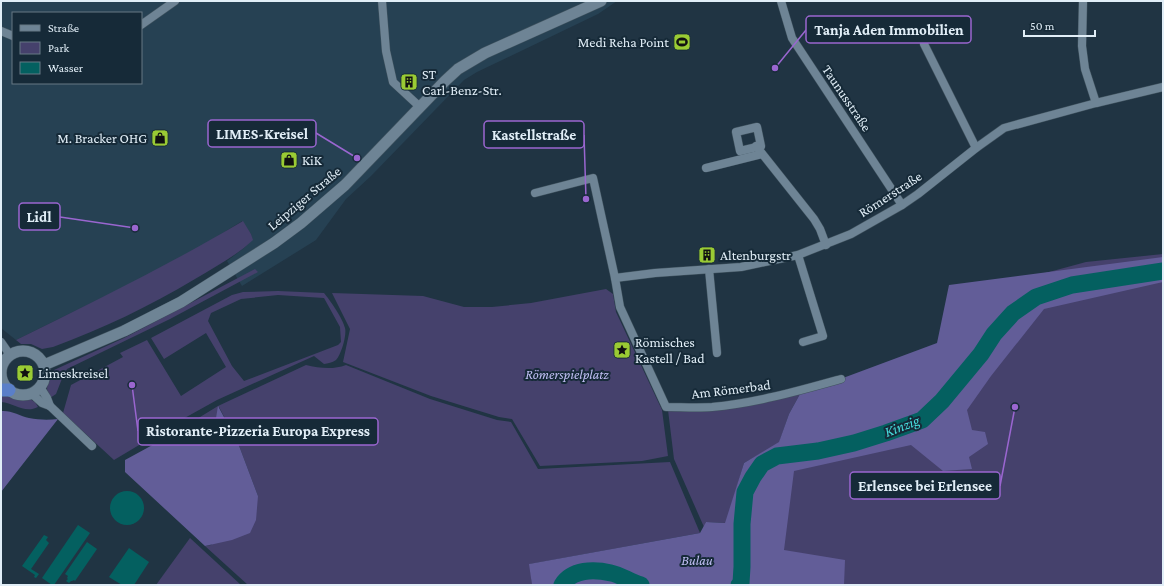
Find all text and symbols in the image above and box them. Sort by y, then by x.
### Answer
legend [12,12,142,84]
scale bar [1024,12,1095,38]
callout: Tanja Aden Immobilien [806,16,971,43]
text: 50 m [1030,19,1055,33]
text: Straße [48,21,79,35]
text: Tanja Aden Immobilien [814,22,964,39]
sports icon: Medi Reha Point [672,32,692,52]
place label: Medi Reha Point [578,34,669,50]
text: Park [48,41,70,55]
text: Wasser [48,61,84,75]
street label: Taunusstraße [819,62,875,134]
place label: ST Carl-Benz-Str. [422,66,502,98]
building icon: ST Carl-Benz-Str. [399,72,419,92]
callout: LIMES-Kreisel [208,120,316,147]
callout: Kastellstraße [484,121,584,148]
text: LIMES-Kreisel [216,126,309,142]
text: Kastellstraße [492,127,576,143]
shop icon: M. Bracker OHG [150,128,170,148]
place label: M. Bracker OHG [57,130,147,146]
shop icon: KiK [279,150,299,170]
place label: KiK [302,152,323,168]
street label: Leipziger Straße [264,163,344,233]
street label: Römerstraße [855,168,925,220]
callout: Lidl [19,203,60,230]
text: Lidl [27,209,52,225]
building icon: Altenburgstr [697,245,717,265]
place label: Altenburgstr [720,247,791,263]
place label: Römisches Kastell / Bad [635,334,705,366]
place icon: Römisches Kastell / Bad [612,340,632,360]
place icon: Limeskreisel [15,363,35,383]
place label: Limeskreisel [38,365,108,381]
park label: Römerspielplatz [525,366,609,382]
street label: Am Römerbad [690,376,772,402]
water label: Kinzig [882,412,923,441]
callout: Ristorante-Pizzeria Europa Express [138,418,378,445]
text: Ristorante-Pizzeria Europa Express [146,423,370,439]
callout: Erlensee bei Erlensee [850,472,1000,499]
text: Erlensee bei Erlensee [858,478,992,494]
park label: Bulau [681,552,713,568]

